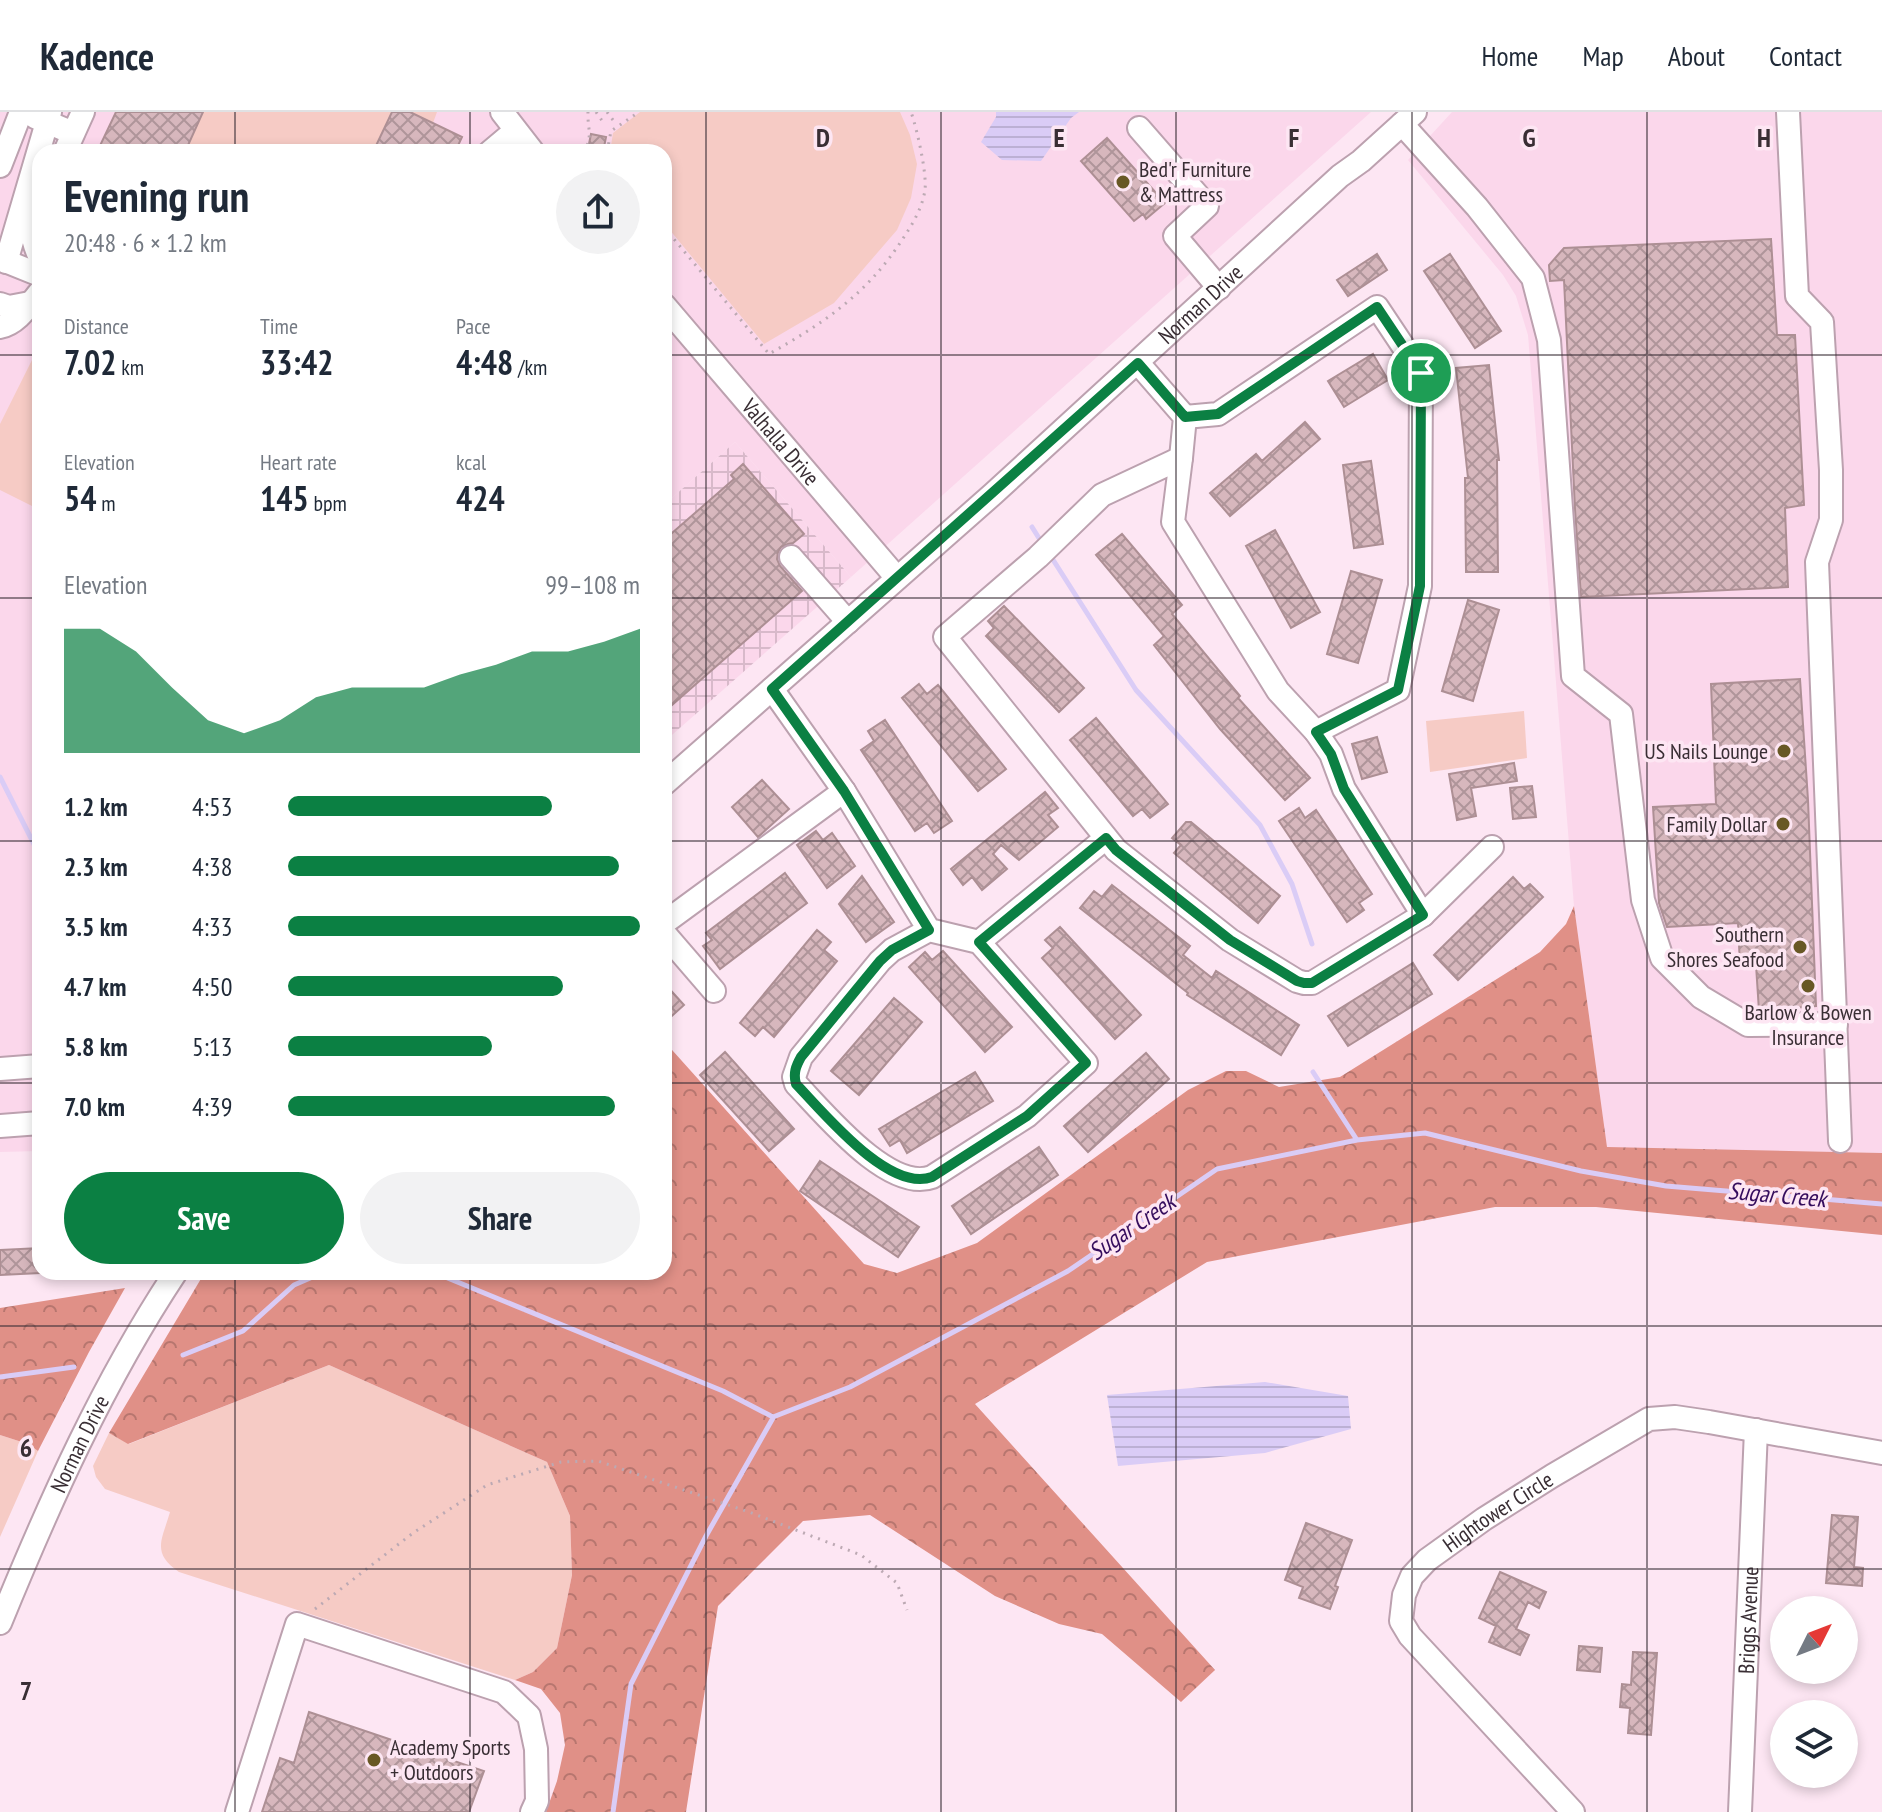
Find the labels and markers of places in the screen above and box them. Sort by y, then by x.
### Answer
place label: Bed'r Furniture & Mattress [1139,155,1251,208]
marker: Bed'r Furniture & Mattress [1114,173,1132,191]
pin [1387,339,1455,407]
place label: US Nails Lounge [1644,737,1768,765]
marker: US Nails Lounge [1775,742,1793,760]
place label: Family Dollar [1666,810,1767,838]
marker: Family Dollar [1774,815,1792,833]
place label: Southern Shores Seafood [1667,920,1784,973]
marker: Southern Shores Seafood [1791,938,1809,956]
marker: Barlow & Bowen Insurance [1799,977,1817,995]
place label: Barlow & Bowen Insurance [1744,998,1872,1051]
place label: Academy Sports + Outdoors [390,1733,511,1786]
marker: Academy Sports + Outdoors [365,1751,383,1769]

